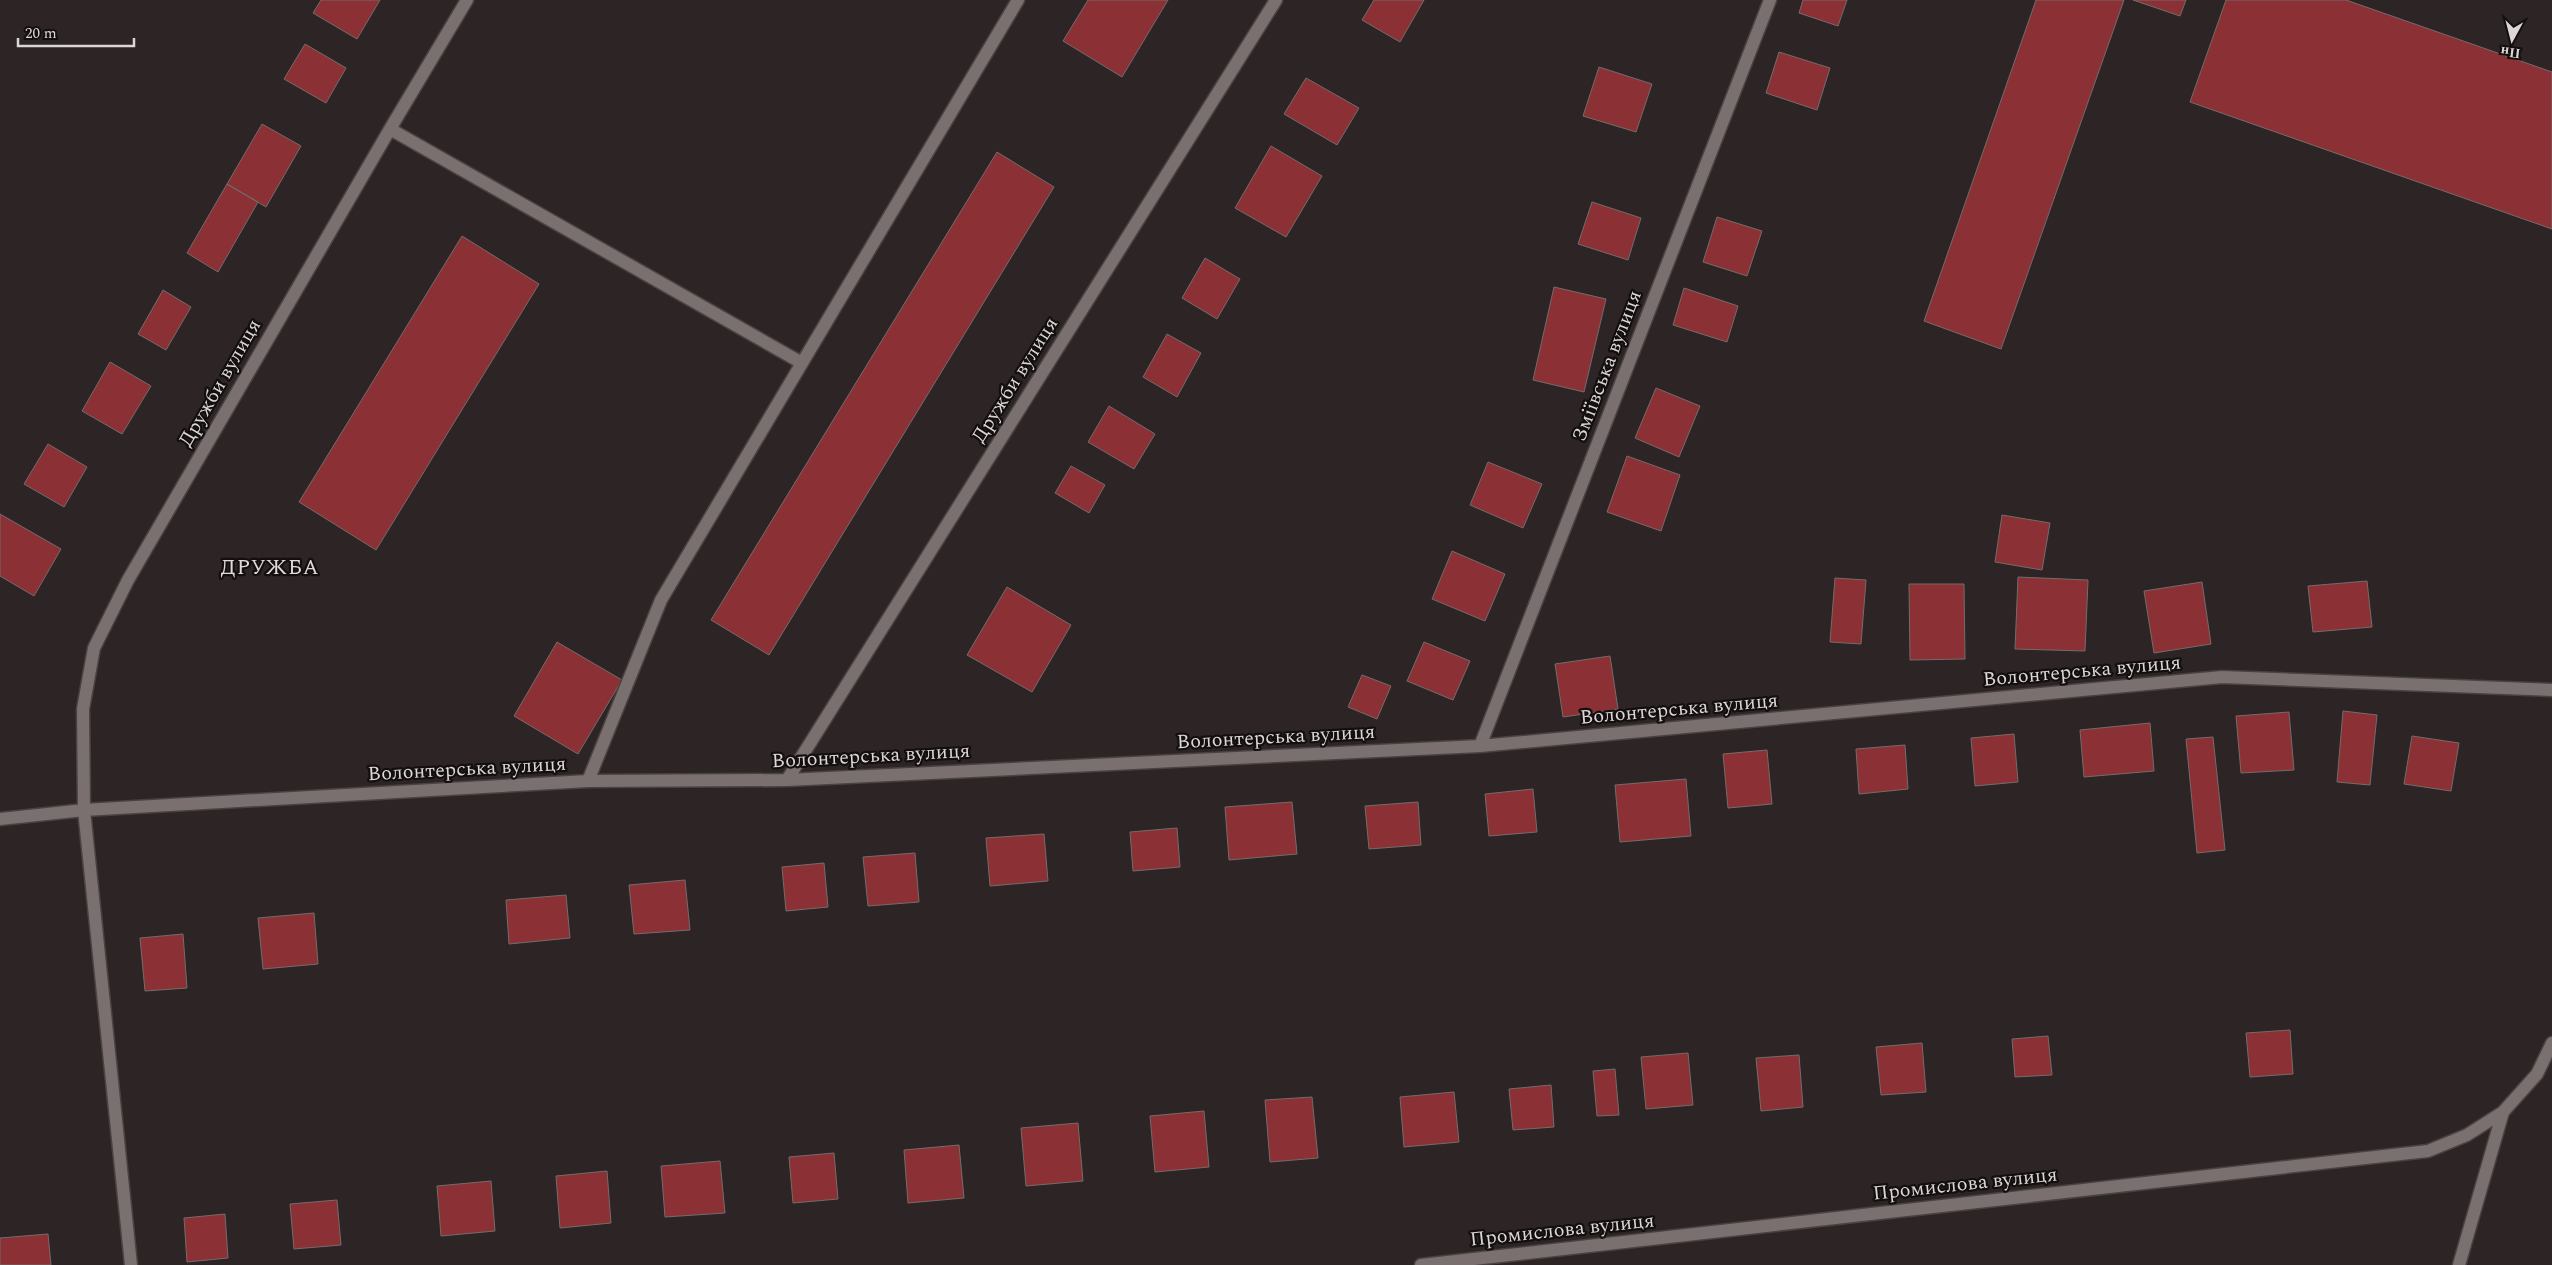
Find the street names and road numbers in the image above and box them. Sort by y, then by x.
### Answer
street label: Зміївська вулиця [1564,286,1650,446]
street label: Дружби вулиця [964,311,1066,449]
street label: Дружби вулиця [171,313,269,453]
street label: Волонтерська вулиця [1982,647,2182,695]
street label: Волонтерська вулиця [1579,685,1779,733]
street label: Волонтерська вулиця [1176,717,1376,757]
street label: Волонтерська вулиця [771,736,971,776]
street label: Волонтерська вулиця [367,749,567,789]
street label: Промислова вулиця [1871,1159,2059,1209]
street label: Промислова вулиця [1468,1205,1656,1255]

